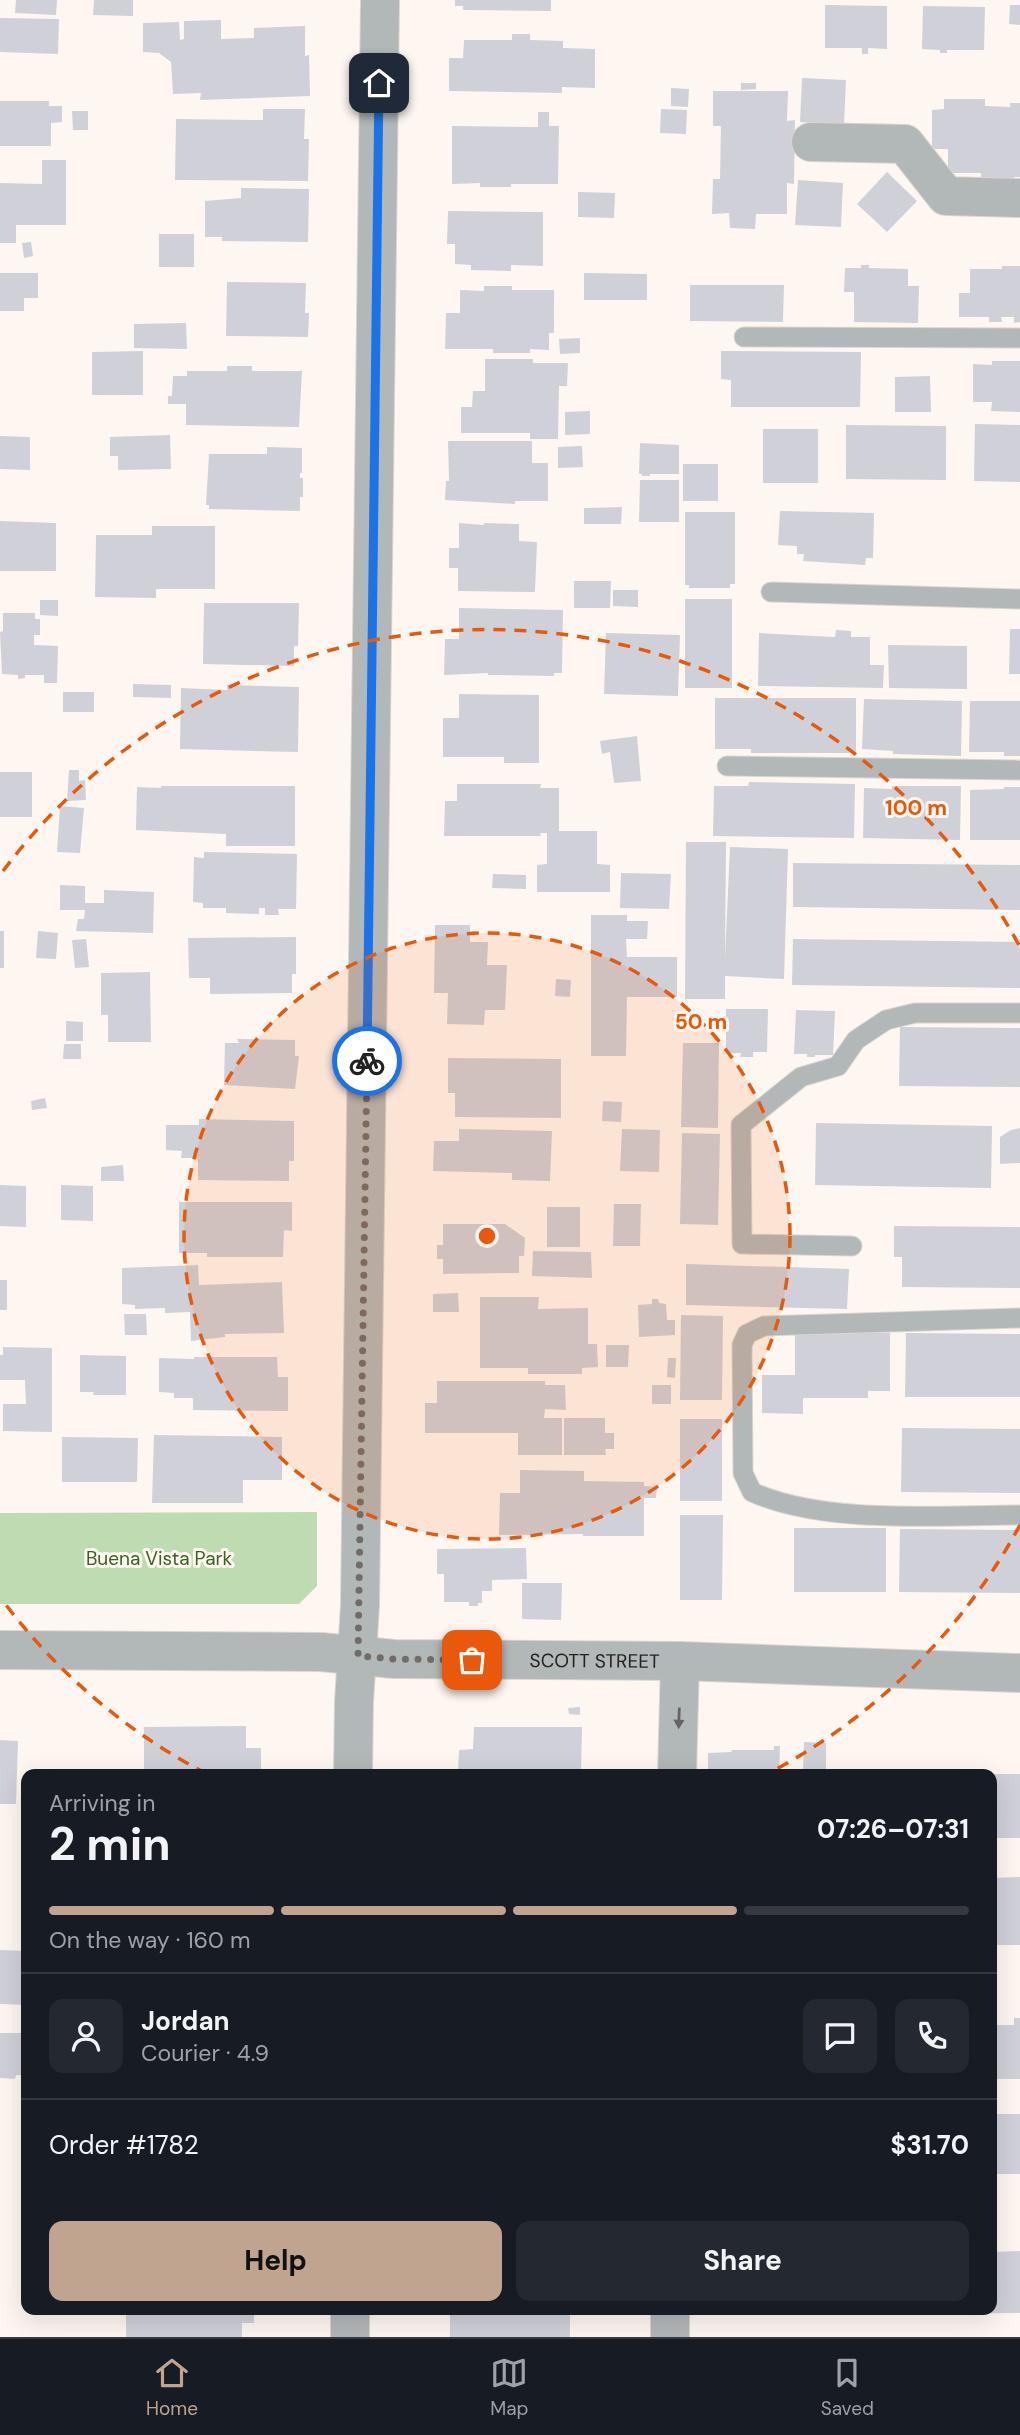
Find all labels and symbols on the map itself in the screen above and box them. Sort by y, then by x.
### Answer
pin [349,53,409,113]
text: 100 m [885,794,947,822]
text: 50 m [675,1008,727,1036]
courier [332,1026,402,1096]
centre of rings [475,1224,499,1248]
park label: Buena Vista Park [86,1546,233,1571]
pin [442,1630,502,1690]
street label: SCOTT STREET [530,1648,660,1674]
one-way arrow [673,1707,684,1729]

